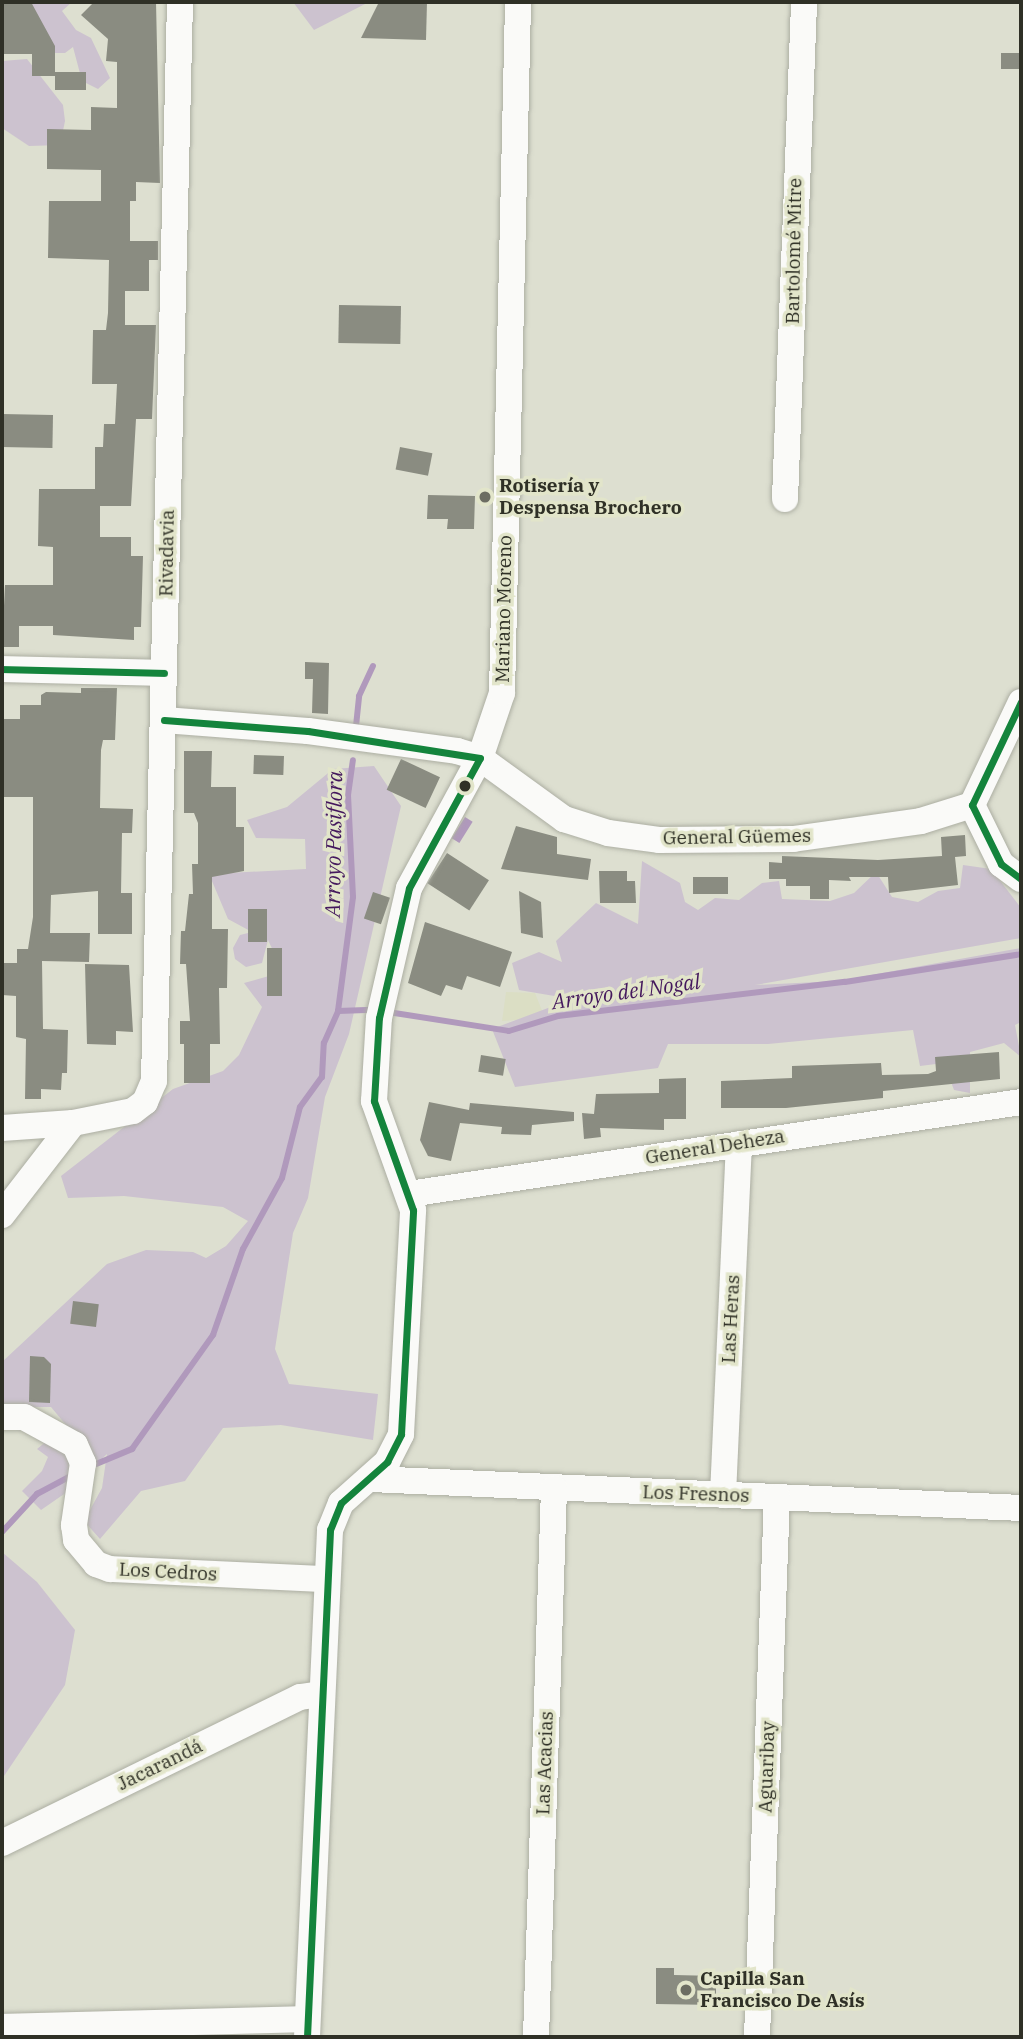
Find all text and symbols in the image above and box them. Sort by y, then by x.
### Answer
street label: Bartolomé Mitre [781,178,807,324]
place label: Rotisería y Despensa Brochero [499,475,682,519]
marker: Rotisería y Despensa Brochero [477,489,493,505]
street label: Rivadavia [155,509,179,597]
street label: Mariano Moreno [491,535,517,683]
water label: Arroyo Pasiflora [319,771,347,917]
unlabelled marker [458,779,472,793]
street label: General Güemes [663,824,811,850]
water label: Arroyo del Nogal [550,968,702,1014]
street label: General Deheza [644,1125,786,1169]
street label: Las Heras [717,1274,745,1364]
street label: Los Fresnos [642,1481,750,1507]
street label: Los Cedros [118,1558,218,1586]
street label: Las Acacias [532,1711,558,1815]
street label: Aguaribay [754,1721,780,1813]
street label: Jacarandá [114,1735,206,1795]
place label: Capilla San Francisco De Asís [700,1968,865,2012]
marker: Capilla San Francisco De Asís [678,1982,694,1998]

